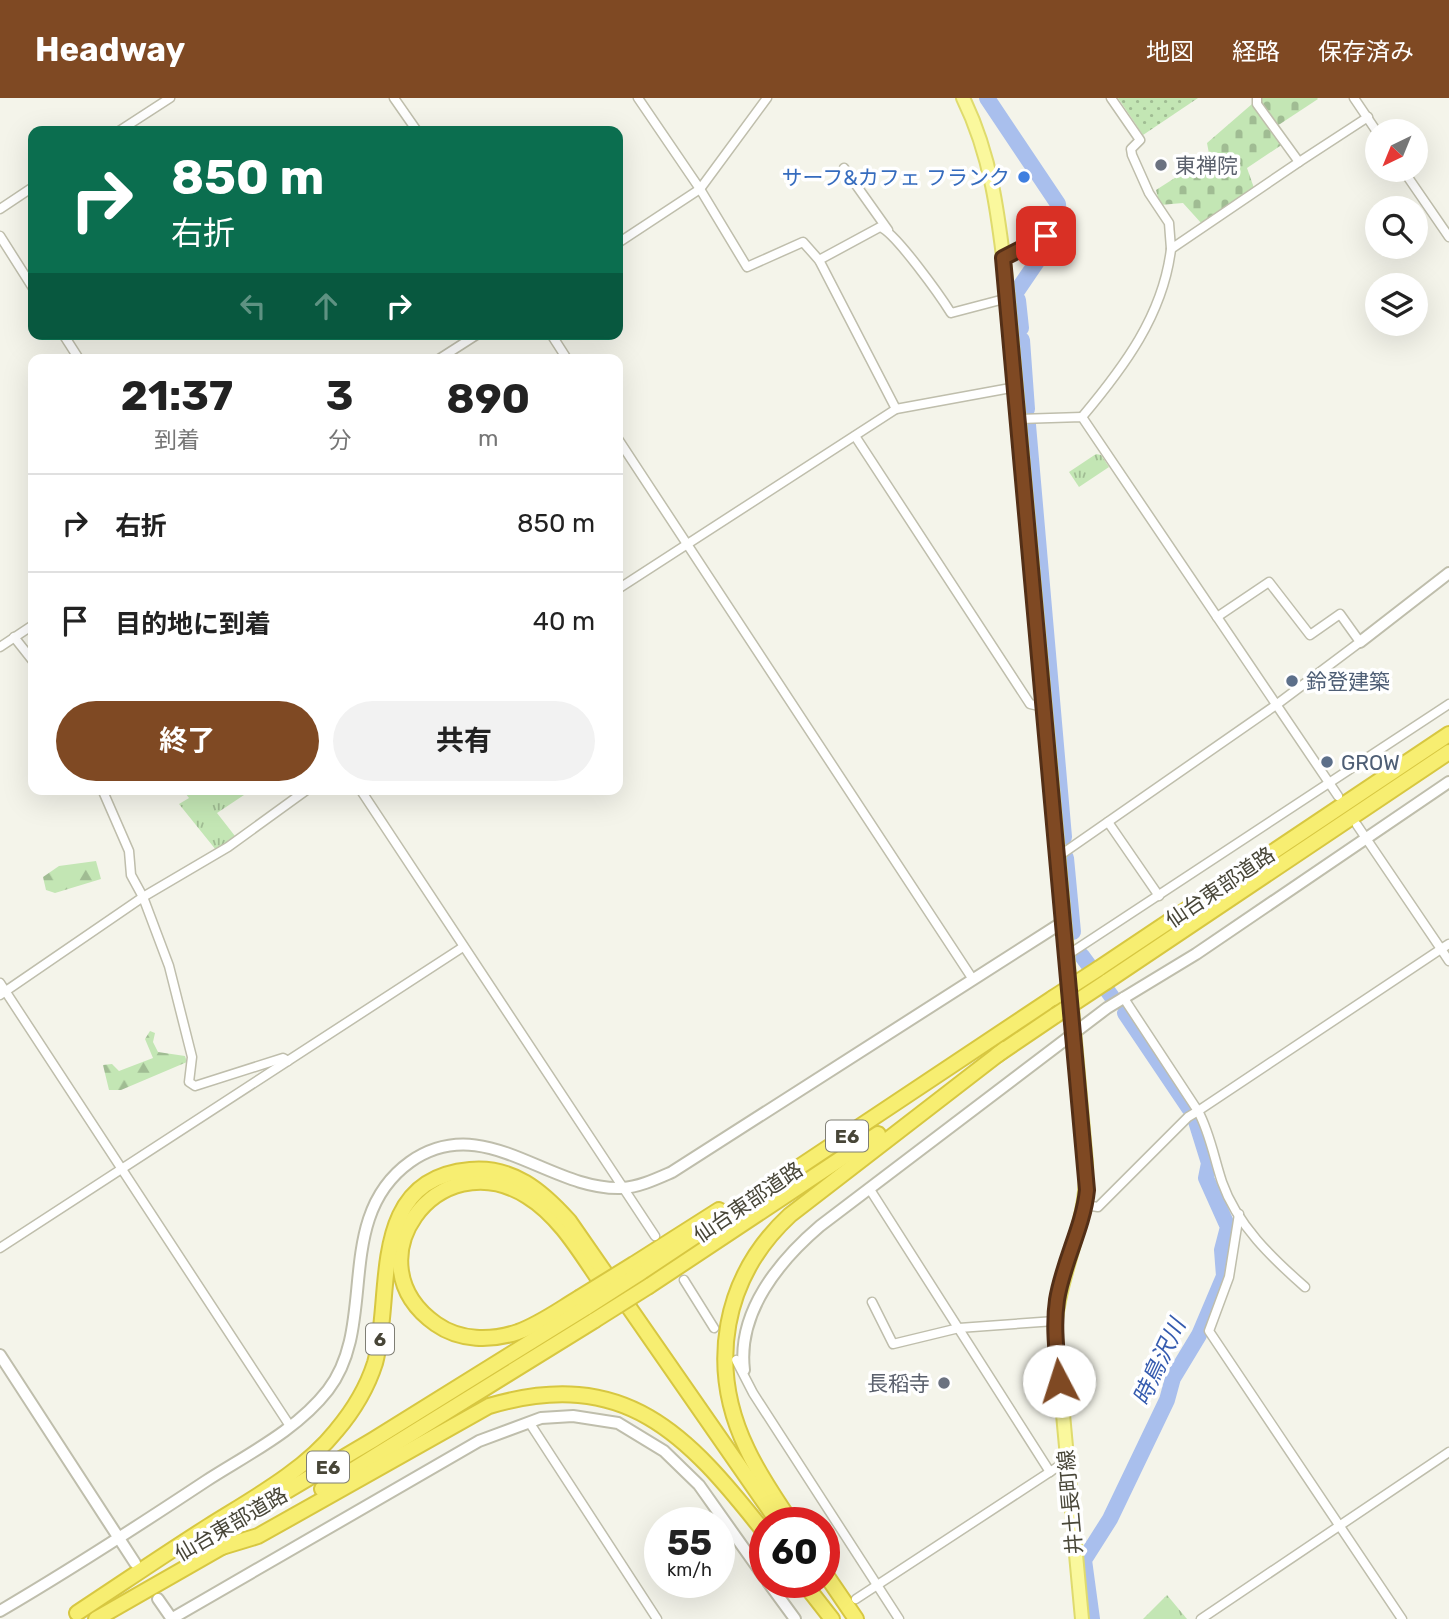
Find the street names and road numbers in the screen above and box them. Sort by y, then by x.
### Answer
street label: 仙台東部道路 [1161,841,1279,933]
road number: E6 [826,1120,868,1152]
street label: 仙台東部道路 [689,1156,807,1248]
road number: 6 [366,1324,394,1354]
street label: 井土長町線 [1053,1449,1087,1555]
road number: E6 [307,1452,349,1483]
street label: 仙台東部道路 [170,1482,292,1566]

